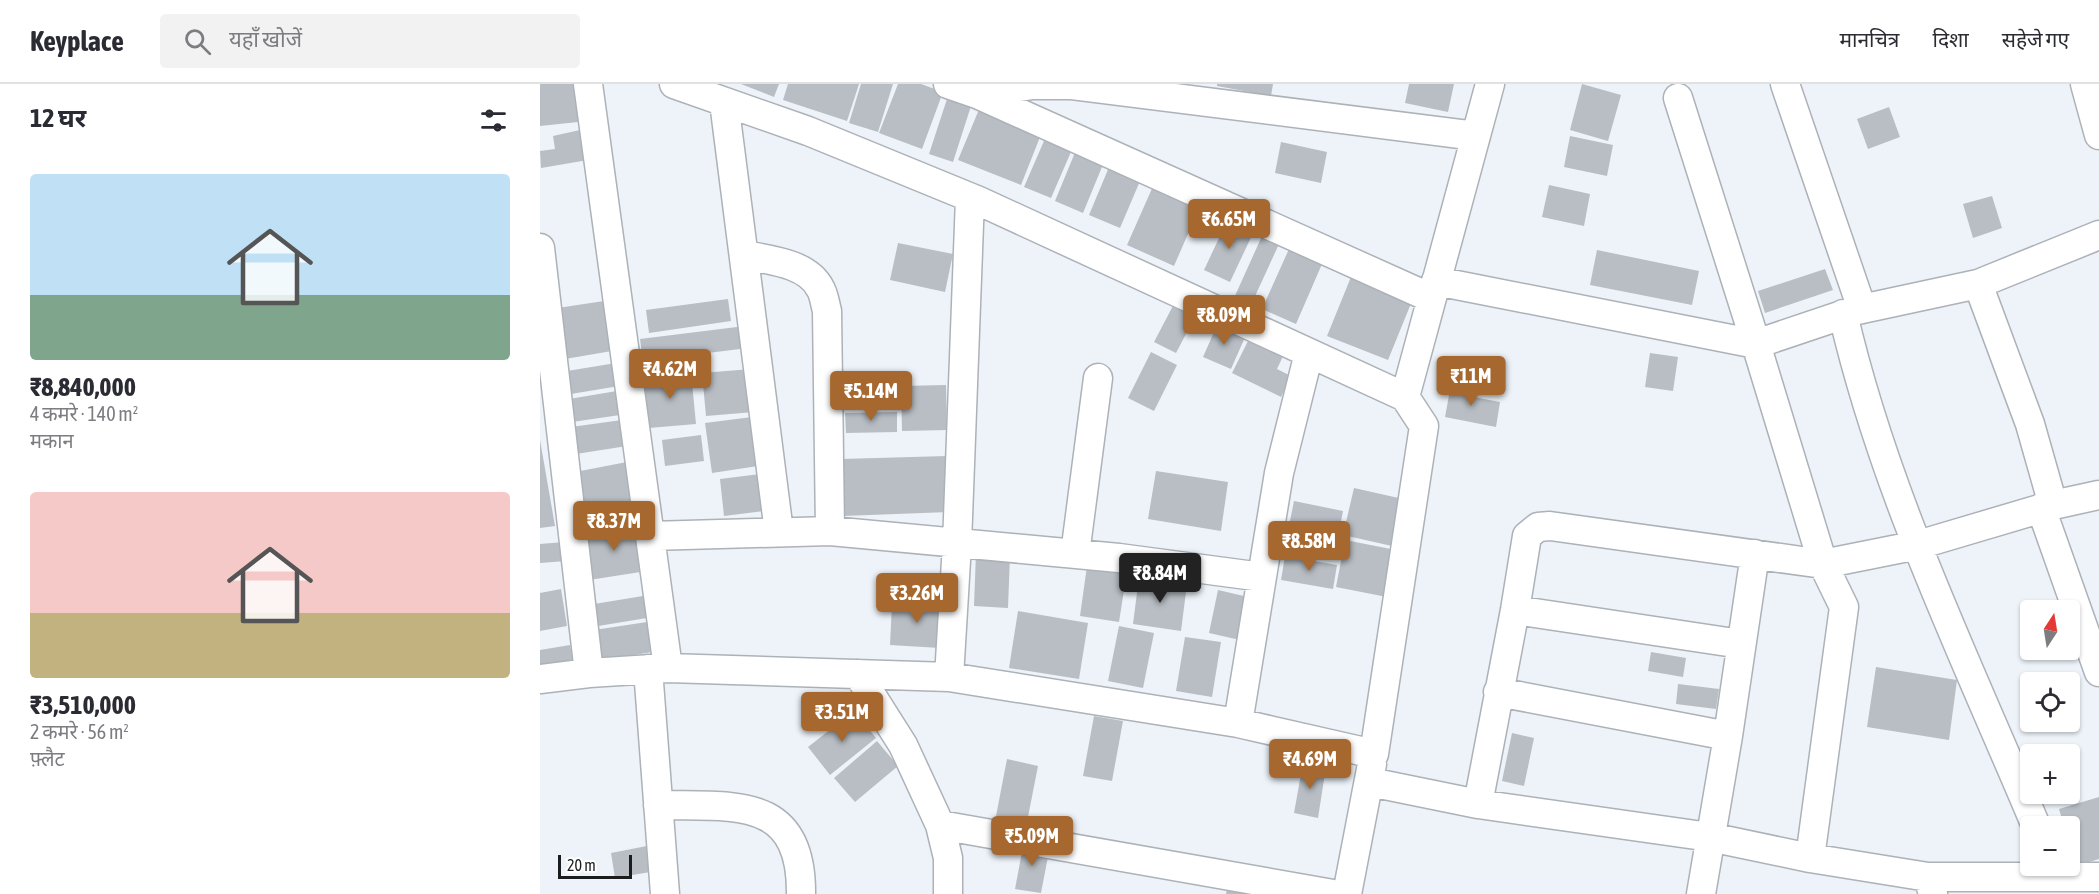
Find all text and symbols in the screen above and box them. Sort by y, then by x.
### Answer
search box [160,14,580,68]
text: Keyplace [30,25,124,57]
icon: search [181,25,214,58]
text: यहाँ खोजें [229,26,302,52]
text: मानचित्र [1839,27,1899,51]
text: दिशा [1932,27,1969,51]
text: सहेजे गए [2002,27,2069,51]
text: 12 घर [30,103,86,133]
icon: filters [477,104,510,137]
pin: ₹6.65M [1180,199,1278,250]
text: ₹6.65M [1202,207,1256,230]
icon: home [216,213,324,321]
pin: ₹8.09M [1175,295,1273,346]
text: ₹8.09M [1197,303,1251,326]
pin: ₹4.62M [621,349,719,400]
pin: ₹11M [1435,356,1507,407]
text: ₹4.62M [643,357,697,380]
text: ₹11M [1451,364,1491,387]
pin: ₹5.14M [822,371,920,422]
text: ₹8,840,000 [30,372,136,402]
text: ₹5.14M [844,379,898,402]
text: 4 कमरे · 140 m² [30,402,138,425]
text: मकान [30,429,74,452]
pin: ₹8.37M [565,501,663,552]
text: ₹8.37M [587,509,641,532]
pin: ₹8.58M [1260,521,1358,572]
text: ₹8.58M [1282,529,1336,552]
icon: home [216,531,324,639]
pin: ₹8.84M [1111,553,1209,604]
text: ₹8.84M [1133,561,1187,584]
pin: ₹3.26M [868,573,966,624]
text: ₹3.26M [890,581,944,604]
north arrow [2020,600,2080,660]
map controls [2020,600,2080,876]
button: locate [2020,672,2080,732]
text: ₹3,510,000 [30,690,136,720]
pin: ₹3.51M [793,692,891,743]
text: ₹3.51M [815,700,869,723]
text: 2 कमरे · 56 m² [30,720,129,743]
pin: ₹4.69M [1261,739,1359,790]
button: + [2020,744,2080,804]
text: फ़्लैट [30,747,65,770]
text: ₹4.69M [1283,747,1337,770]
pin: ₹5.09M [983,816,1081,867]
button: − [2020,816,2080,876]
text: ₹5.09M [1005,824,1059,847]
scale bar [558,852,632,880]
text: 20 m [567,856,596,874]

